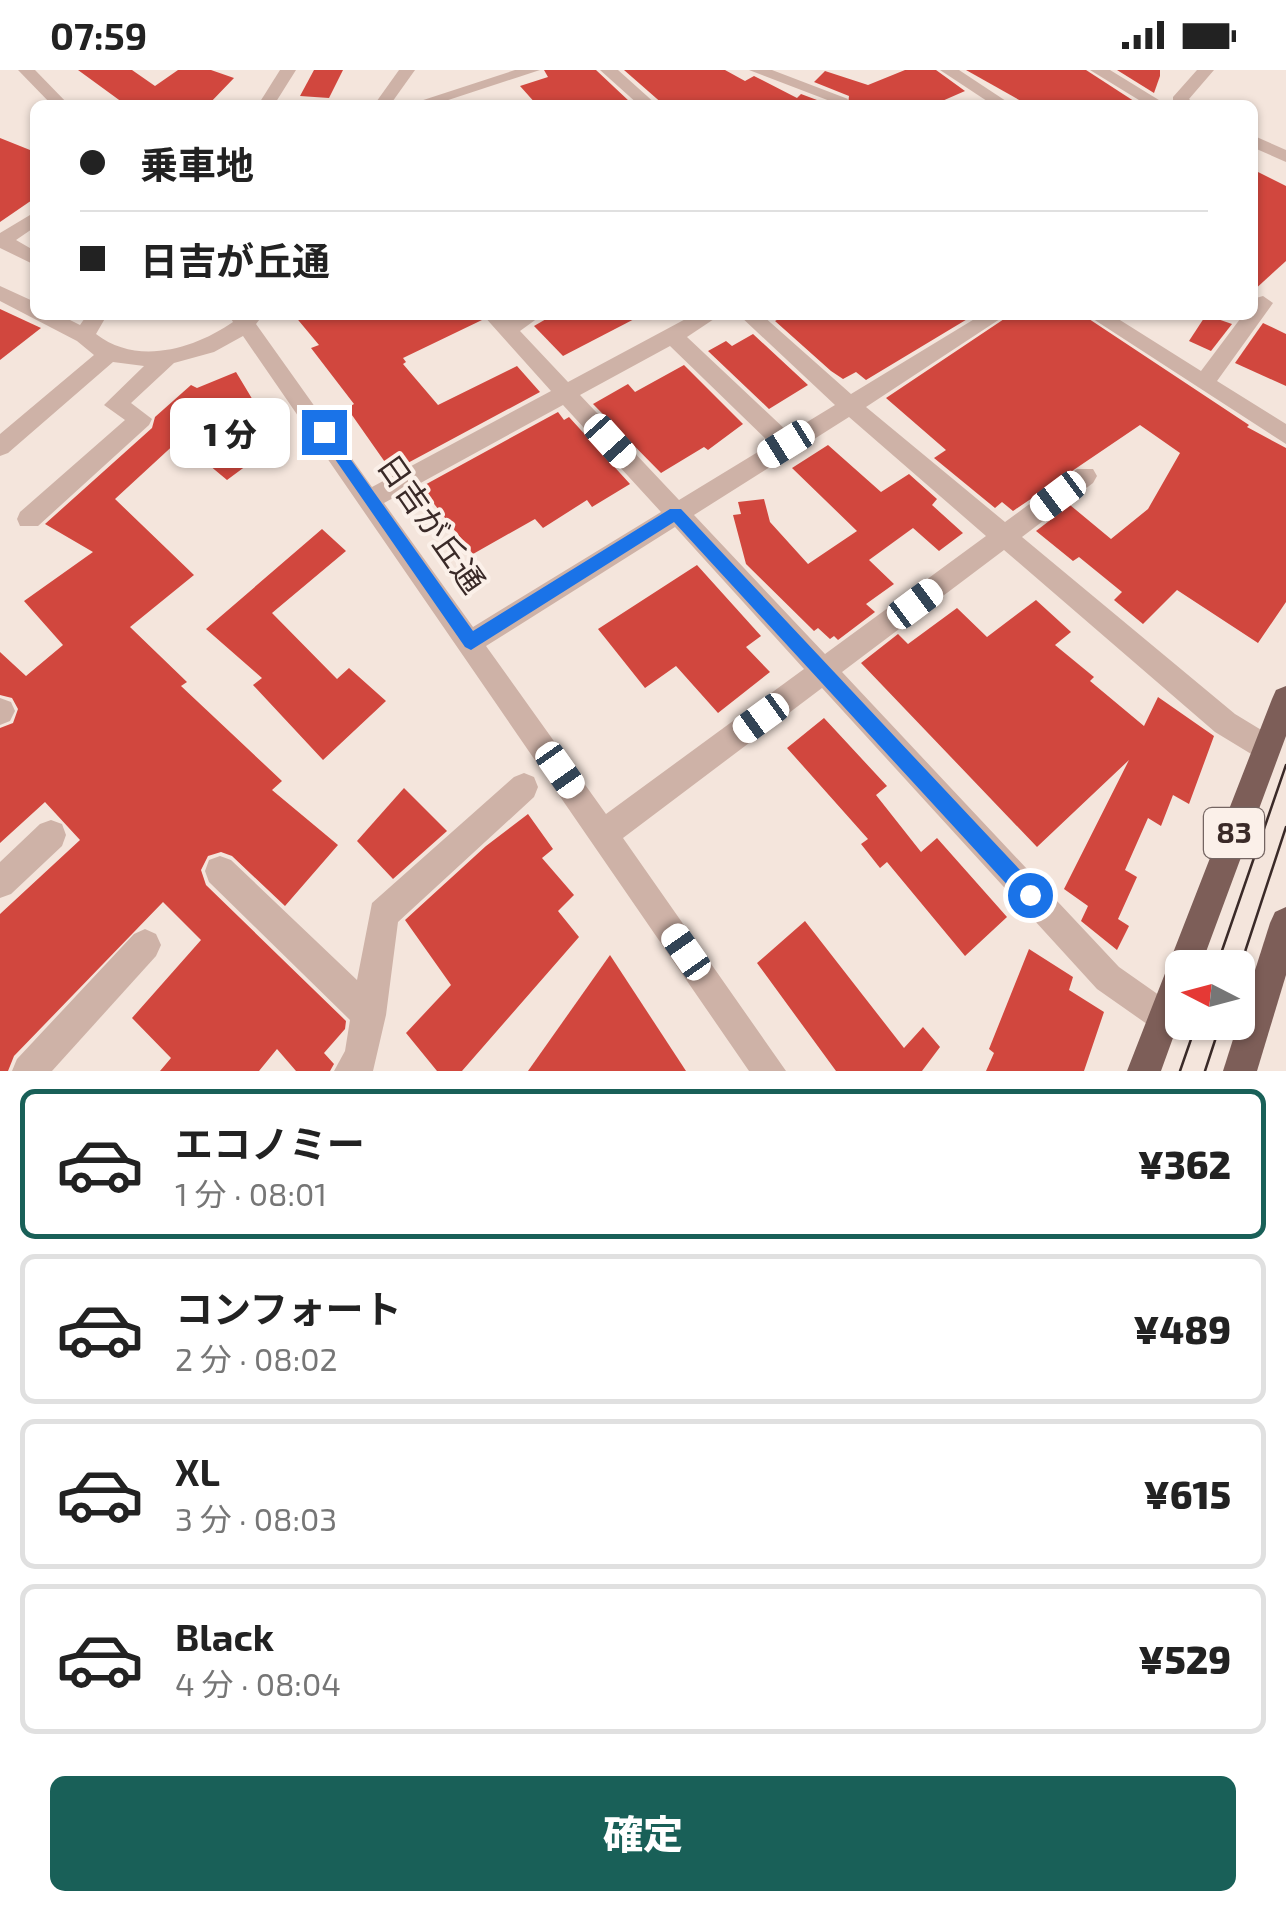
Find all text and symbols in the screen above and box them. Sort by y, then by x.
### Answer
text: 07:59 [50,12,147,58]
text: 乗車地 [140,141,254,187]
text: 日吉が丘通 [140,237,330,283]
callout: 1 分 [169,397,289,467]
car [579,409,641,473]
route end [302,410,347,455]
text: 1 分 [203,414,257,452]
car [753,415,819,473]
street label: 日吉が丘通 [371,446,494,599]
car [1025,466,1091,526]
car [882,574,948,634]
car [728,688,794,748]
car [531,737,589,803]
road number: 83 [1204,808,1264,858]
route start [1008,873,1053,918]
car [657,919,715,985]
north arrow [1165,950,1255,1040]
map controls [1165,950,1255,1040]
icon: car [55,1119,145,1209]
text: エコノミー [175,1120,365,1166]
text: ¥362 [1138,1141,1231,1187]
text: 1 分 · 08:01 [175,1174,327,1212]
icon: car [55,1284,145,1374]
text: コンフォート [175,1285,402,1331]
text: ¥489 [1133,1306,1231,1352]
text: 2 分 · 08:02 [175,1339,338,1377]
text: XL [175,1448,220,1494]
icon: car [55,1449,145,1539]
text: ¥615 [1144,1471,1231,1517]
text: 3 分 · 08:03 [175,1499,337,1537]
text: Black [175,1613,274,1659]
icon: car [55,1614,145,1704]
text: ¥529 [1138,1636,1231,1682]
text: 4 分 · 08:04 [175,1664,341,1702]
button: 確定 [50,1776,1236,1891]

